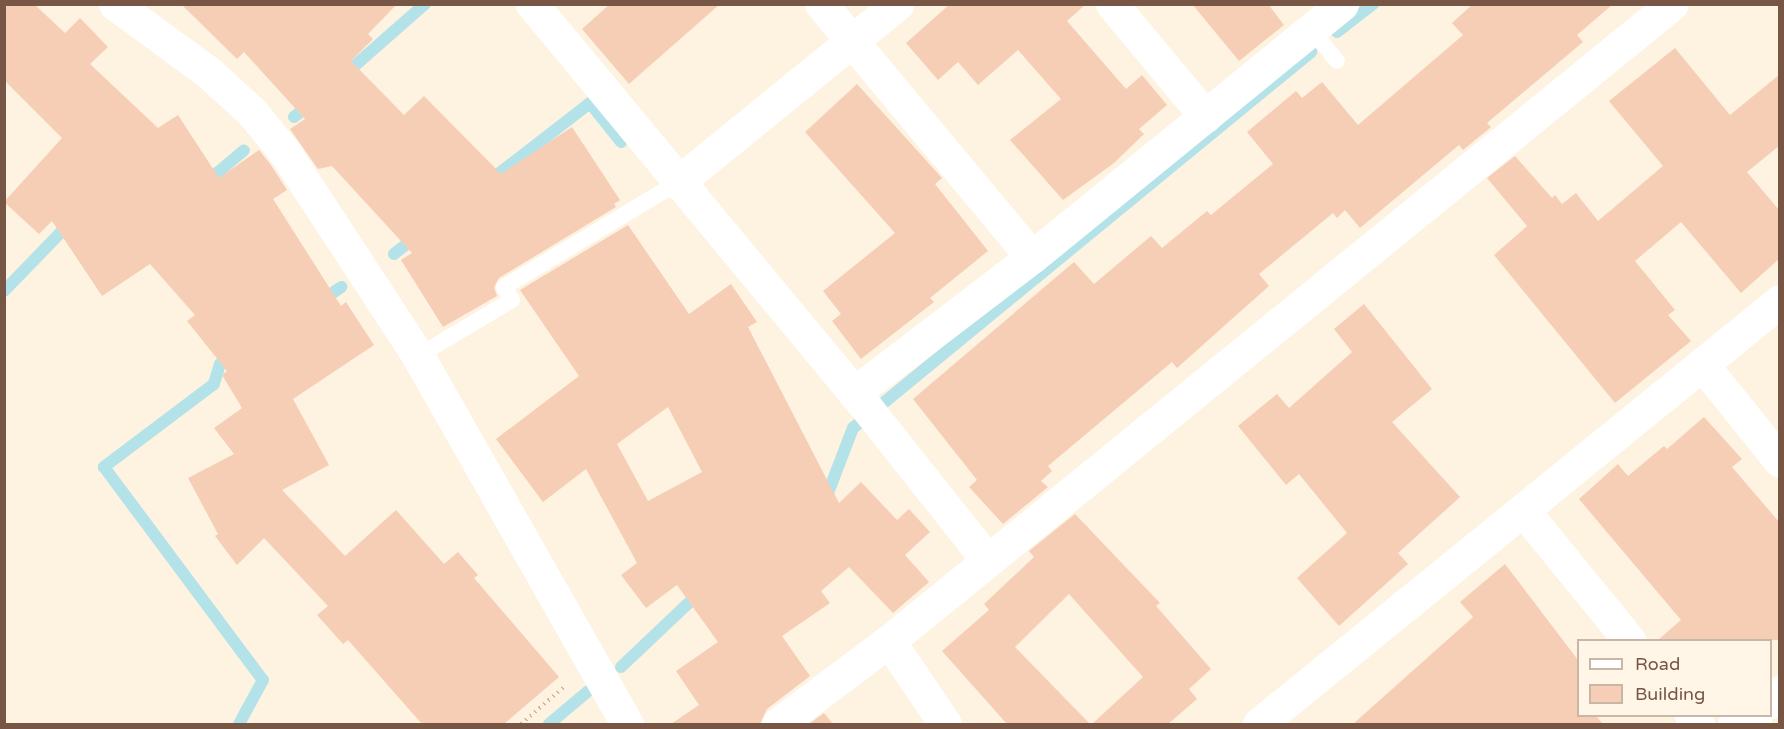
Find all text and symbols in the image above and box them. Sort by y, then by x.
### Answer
legend [1577,639,1772,717]
text: Road [1635,653,1680,675]
text: Building [1635,683,1705,705]

